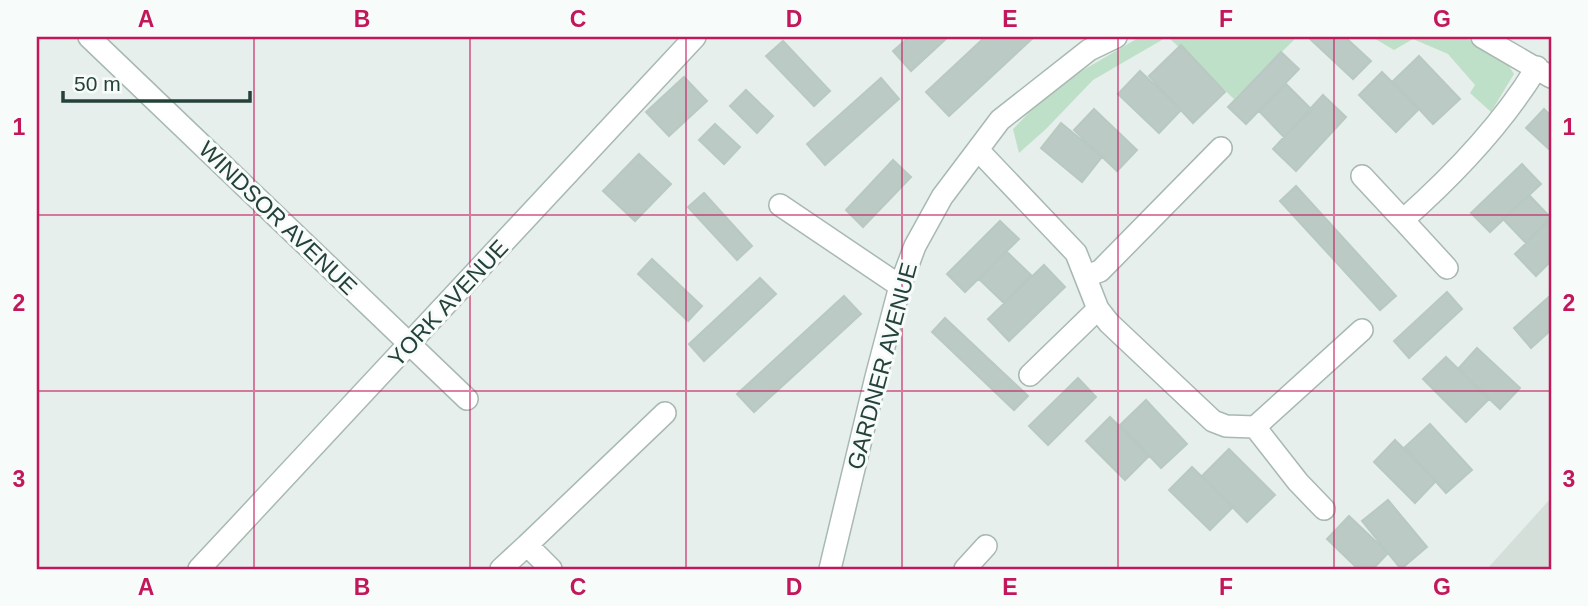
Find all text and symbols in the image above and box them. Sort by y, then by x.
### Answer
text: A [138,6,154,32]
text: B [354,6,370,32]
text: C [570,6,586,32]
text: D [786,6,802,32]
text: E [1002,6,1018,32]
text: F [1219,6,1233,32]
text: G [1433,6,1451,32]
scale bar [63,60,250,104]
text: 50 m [74,72,121,95]
text: 1 [13,114,26,140]
text: 1 [1563,114,1576,140]
street label: WINDSOR AVENUE [194,136,362,300]
street label: YORK AVENUE [383,234,513,372]
street label: GARDNER AVENUE [842,260,922,472]
text: 2 [13,290,25,316]
text: 2 [1563,290,1575,316]
text: 3 [13,466,25,492]
text: 3 [1563,466,1575,492]
text: A [138,574,154,600]
text: B [354,574,370,600]
text: C [570,574,586,600]
text: D [786,574,802,600]
text: E [1002,574,1018,600]
text: F [1219,574,1233,600]
text: G [1433,574,1451,600]

